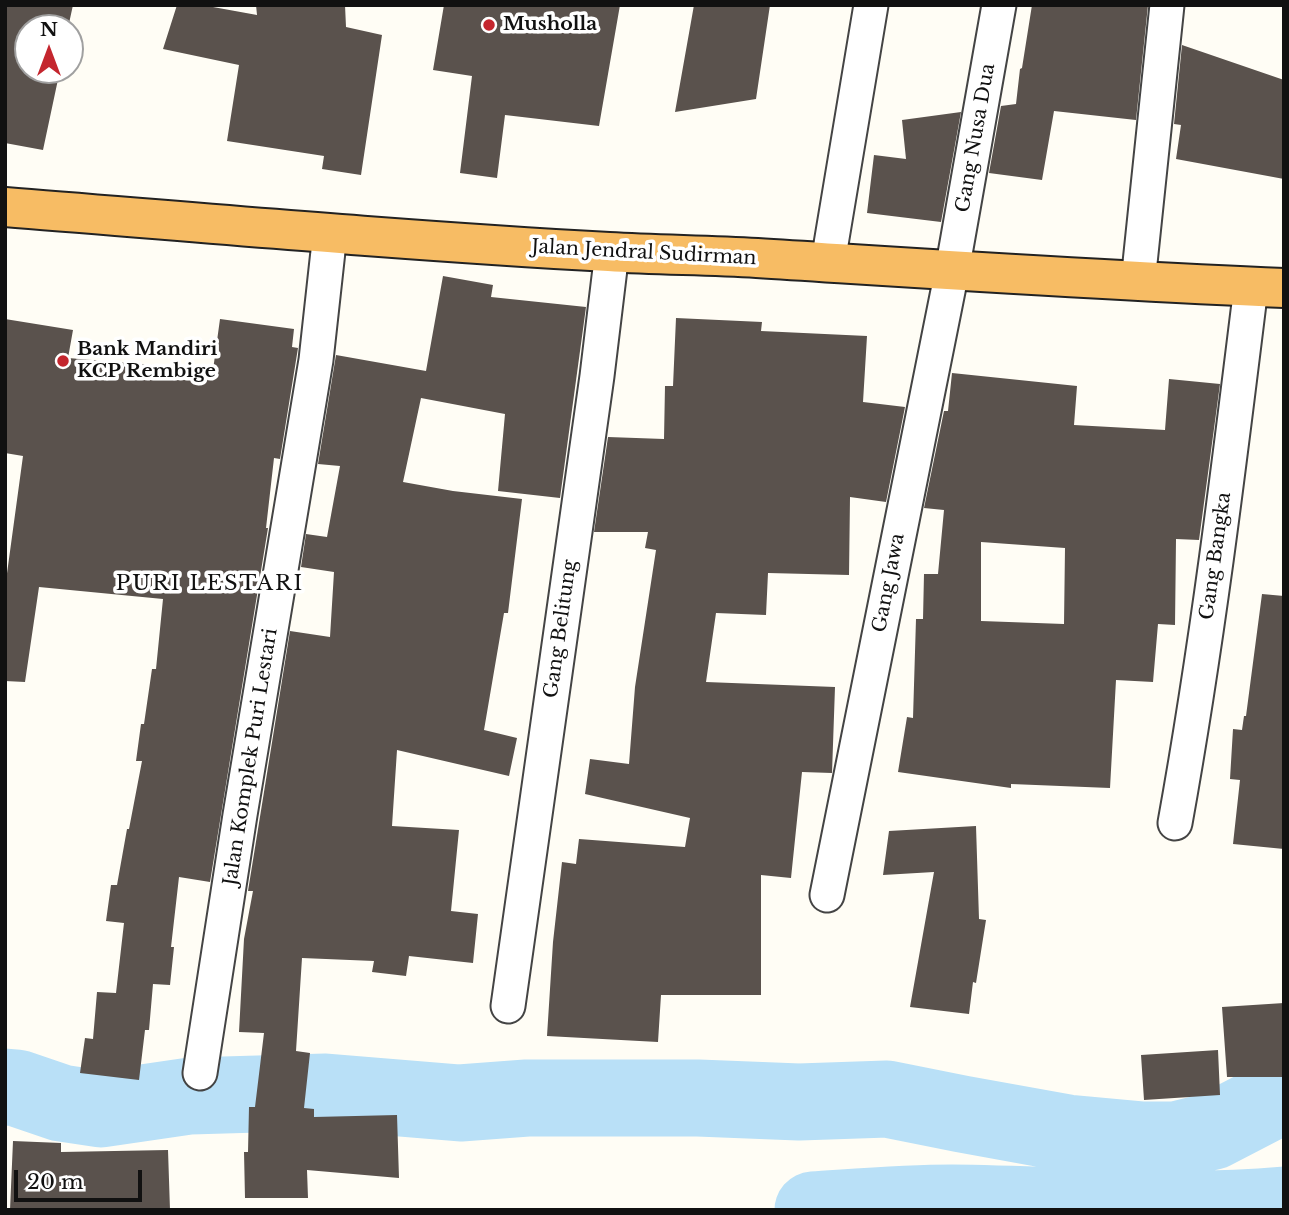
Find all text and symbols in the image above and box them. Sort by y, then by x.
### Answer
north arrow [14,14,84,84]
place label: Musholla [503,14,597,36]
marker: Musholla [481,17,497,33]
text: N [40,18,58,41]
street label: Gang Nusa Dua [952,62,1000,214]
street label: Jalan Jendral Sudirman [531,236,757,270]
place label: Bank Mandiri KCP Rembige [77,339,217,383]
marker: Bank Mandiri KCP Rembige [55,353,71,369]
street label: Gang Bangka [1196,491,1236,621]
street label: Gang Jawa [868,531,910,635]
street label: Gang Belitung [540,558,582,700]
district label: PURI LESTARI [117,571,303,597]
street label: Jalan Komplek Puri Lestari [219,627,283,887]
scale bar [18,1156,145,1200]
text: 20 m [27,1169,84,1195]

